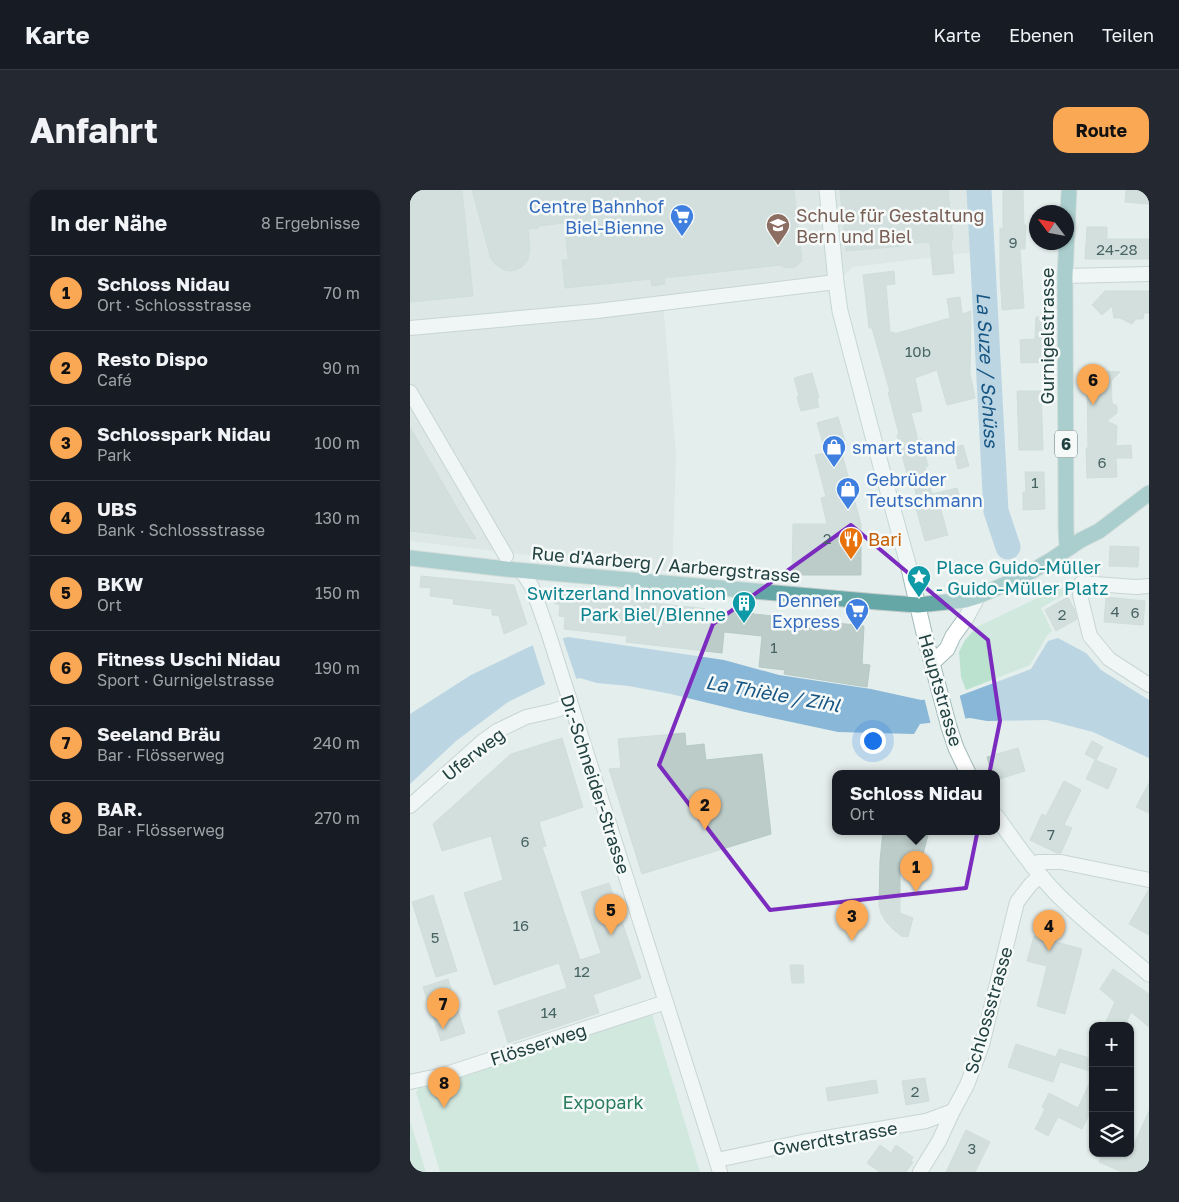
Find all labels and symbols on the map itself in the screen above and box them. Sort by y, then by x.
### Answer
place label: Centre Bahnhof Biel-Bienne [529,195,664,238]
supermarket icon: Centre Bahnhof Biel-Bienne [669,203,695,237]
place label: Schule für Gestaltung Bern und Biel [796,204,984,247]
north arrow [1029,205,1074,250]
school or university icon: Schule für Gestaltung Bern und Biel [765,212,791,246]
house number: 9 [1008,233,1018,251]
house number: 24-28 [1096,240,1138,258]
street label: Gurnigelstrasse [1036,267,1058,405]
water label: La Suze / Schüss [973,292,1004,449]
house number: 10b [905,342,931,360]
pin: 6 [1077,364,1109,405]
road number: 6 [1055,430,1077,458]
shop icon: smart stand [821,434,847,468]
place label: smart stand [852,436,956,458]
house number: 6 [1097,453,1107,471]
place label: Gebrüder Teutschmann [866,468,983,511]
house number: 1 [1031,473,1039,491]
shop icon: Gebrüder Teutschmann [835,476,861,510]
restaurant icon: Bari [838,526,864,560]
place label: Bari [868,528,902,550]
house number: 2 [823,529,831,547]
street label: Rue d'Aarberg / Aarbergstrasse [531,541,801,587]
place label: Place Guido-Müller - Guido-Müller Platz [936,556,1108,599]
place icon: Place Guido-Müller - Guido-Müller Platz [906,564,932,598]
place label: Switzerland Innovation Park Biel/BIenne [527,582,726,625]
place label: Denner Express [772,589,840,632]
building icon: Switzerland Innovation Park Biel/BIenne [731,590,757,624]
supermarket icon: Denner Express [844,597,870,631]
house number: 4 [1110,602,1120,620]
house number: 6 [1130,603,1140,621]
house number: 2 [1058,605,1066,623]
street label: Hauptstrasse [914,631,968,749]
house number: 1 [770,638,778,656]
water label: La Thièle / Zihl [704,670,843,716]
street label: Dr.-Schneider-Strasse [557,691,635,877]
street label: Uferweg [437,723,509,785]
your location [860,728,886,754]
pin: 2 [689,789,721,830]
house number: 7 [1047,825,1055,843]
house number: 6 [520,832,530,850]
pin: 1 [900,851,932,892]
pin: 5 [595,894,627,935]
pin: 3 [836,900,868,941]
pin: 4 [1033,910,1065,951]
house number: 16 [513,916,529,934]
house number: 5 [431,928,439,946]
street label: Schlossstrasse [959,944,1017,1076]
house number: 12 [574,962,590,980]
pin: 7 [427,988,459,1029]
house number: 14 [541,1003,557,1021]
street label: Flösserweg [487,1018,589,1070]
pin: 8 [428,1067,460,1108]
house number: 2 [911,1082,919,1100]
park label: Expopark [562,1091,644,1113]
street label: Gwerdtstrasse [771,1116,899,1160]
house number: 3 [968,1139,976,1157]

